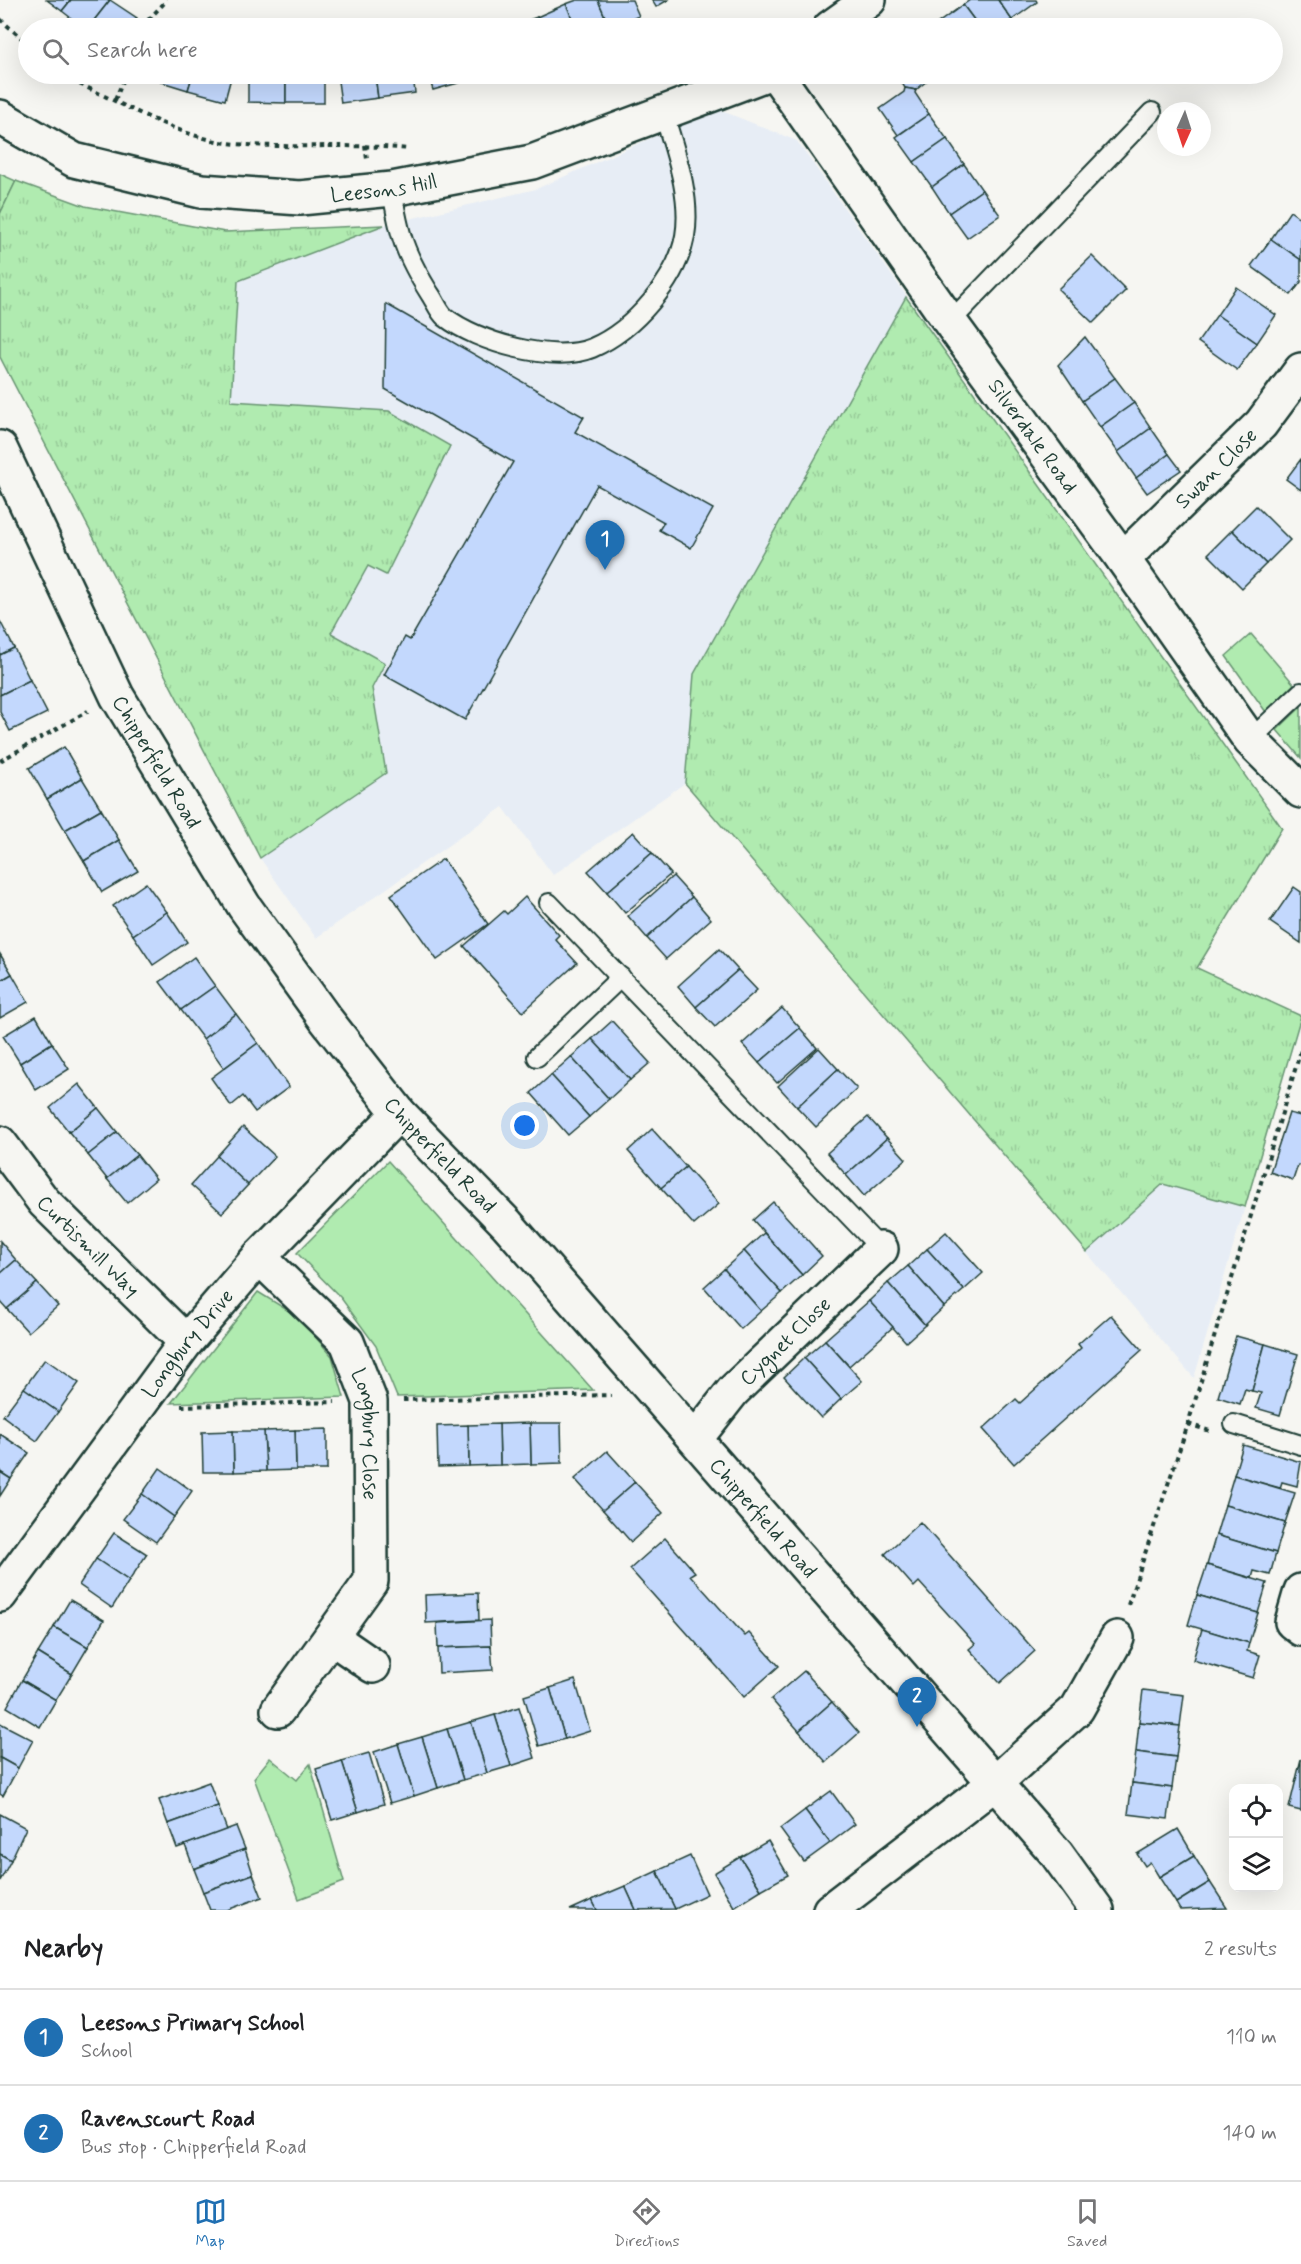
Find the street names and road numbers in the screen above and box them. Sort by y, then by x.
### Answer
street label: Leesons Hill [329,168,440,210]
street label: Silverdale Road [981,373,1084,500]
street label: Swan Close [1169,422,1264,516]
street label: Chipperfield Road [105,690,207,834]
street label: Chipperfield Road [377,1092,502,1220]
street label: Curtismill Way [30,1189,145,1304]
street label: Longbury Drive [136,1283,241,1404]
street label: Cygnet Close [734,1291,838,1392]
street label: Longbury Close [344,1364,384,1500]
street label: Chipperfield Road [702,1452,823,1584]

